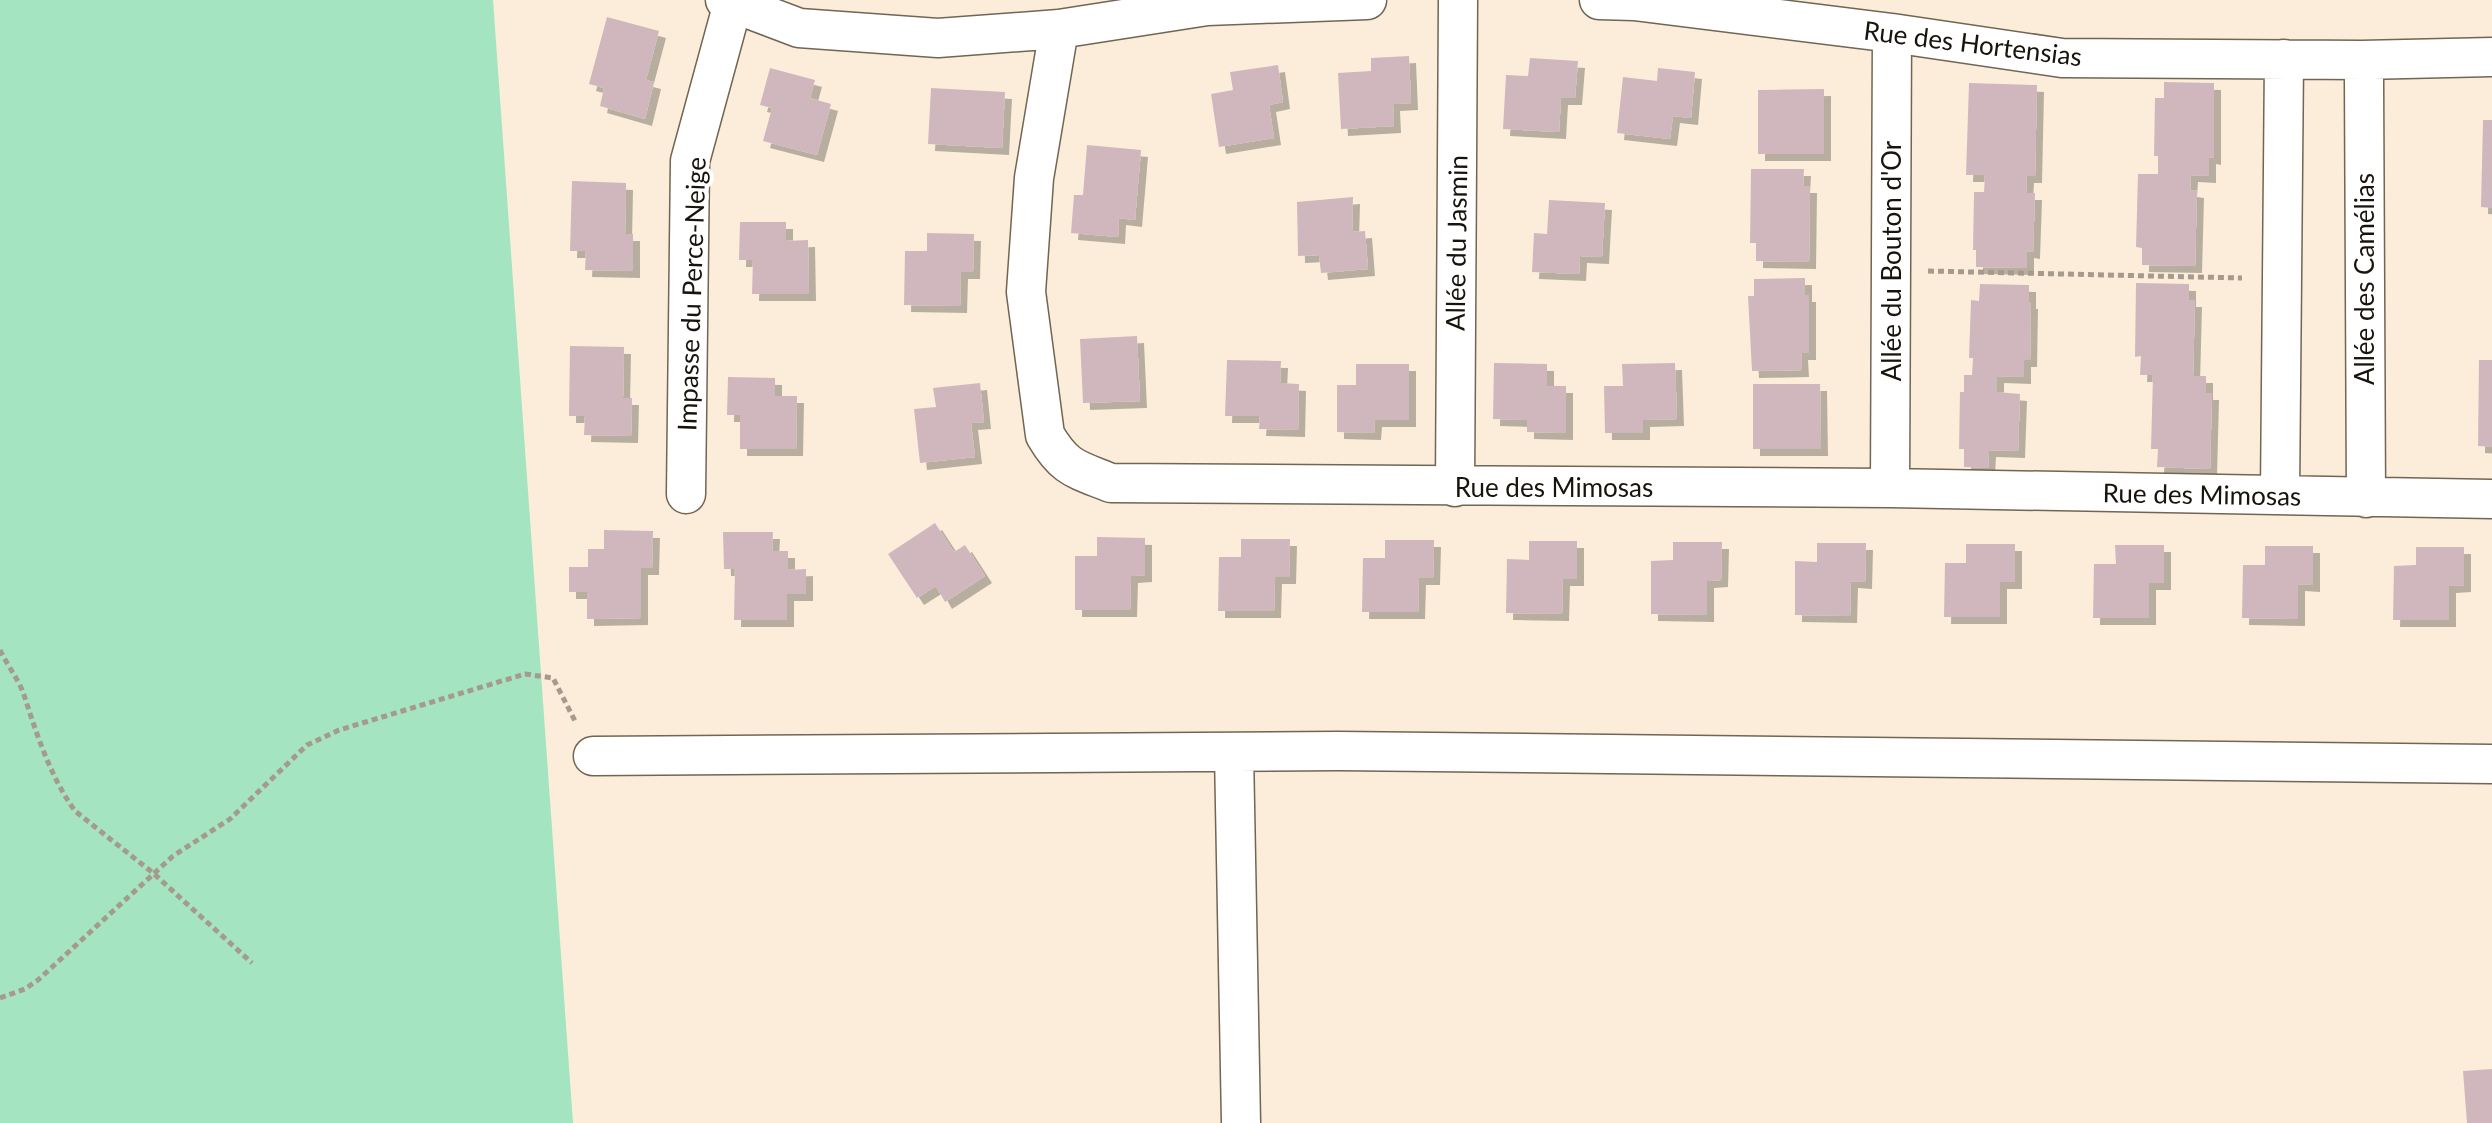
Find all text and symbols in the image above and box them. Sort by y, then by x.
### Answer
street label: Rue des Hortensias [1862,14,2084,72]
street label: Allée du Bouton d'Or [1875,140,1907,381]
street label: Allée du Jasmin [1438,155,1474,331]
street label: Impasse du Perce-Neige [670,156,712,432]
street label: Allée des Camélias [2348,173,2380,385]
street label: Rue des Mimosas [1455,471,1653,503]
street label: Rue des Mimosas [2102,476,2302,512]

